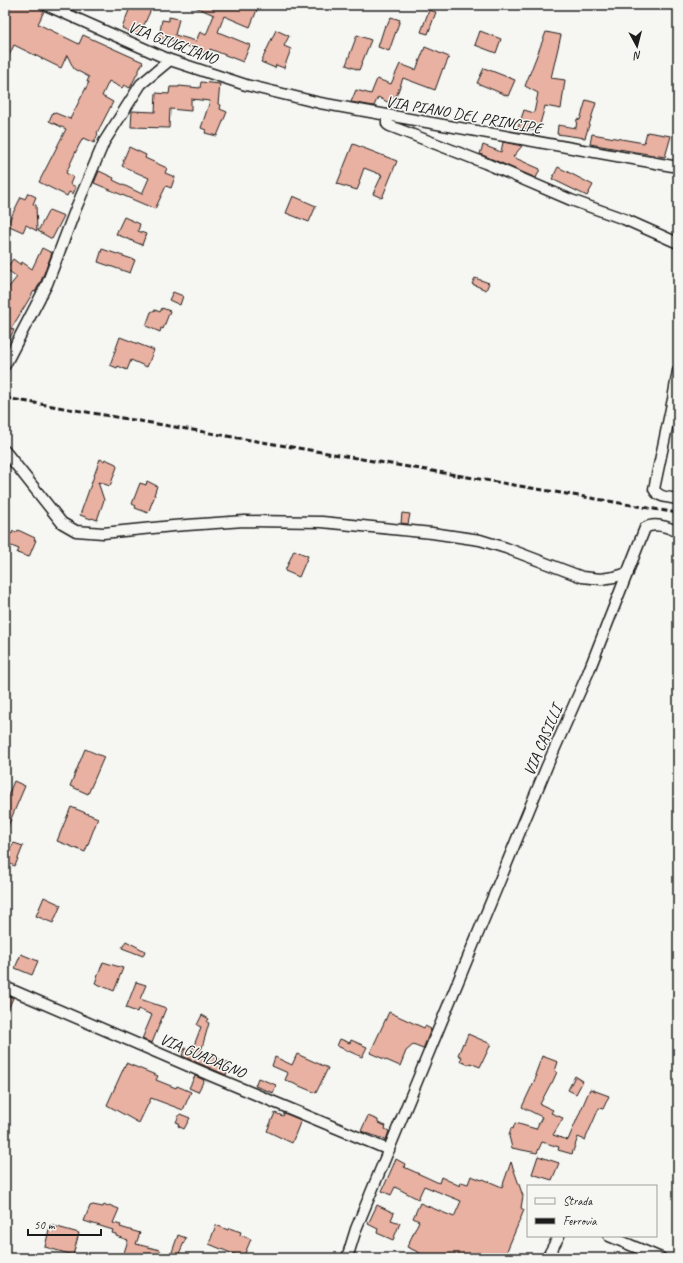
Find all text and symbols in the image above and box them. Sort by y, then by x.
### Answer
street label: VIA GIUGLIANO [125,17,222,70]
north arrow [617,26,657,66]
text: N [632,49,642,64]
street label: VIA PIANO DEL PRINCIPE [384,91,546,139]
street label: VIA CASILLI [519,699,568,779]
street label: VIA GUADAGNO [157,1029,250,1084]
legend [527,1185,657,1237]
text: Strada [563,1193,593,1209]
scale bar [28,1211,101,1237]
text: Ferrovia [563,1213,597,1229]
text: 50 m [34,1217,56,1233]

